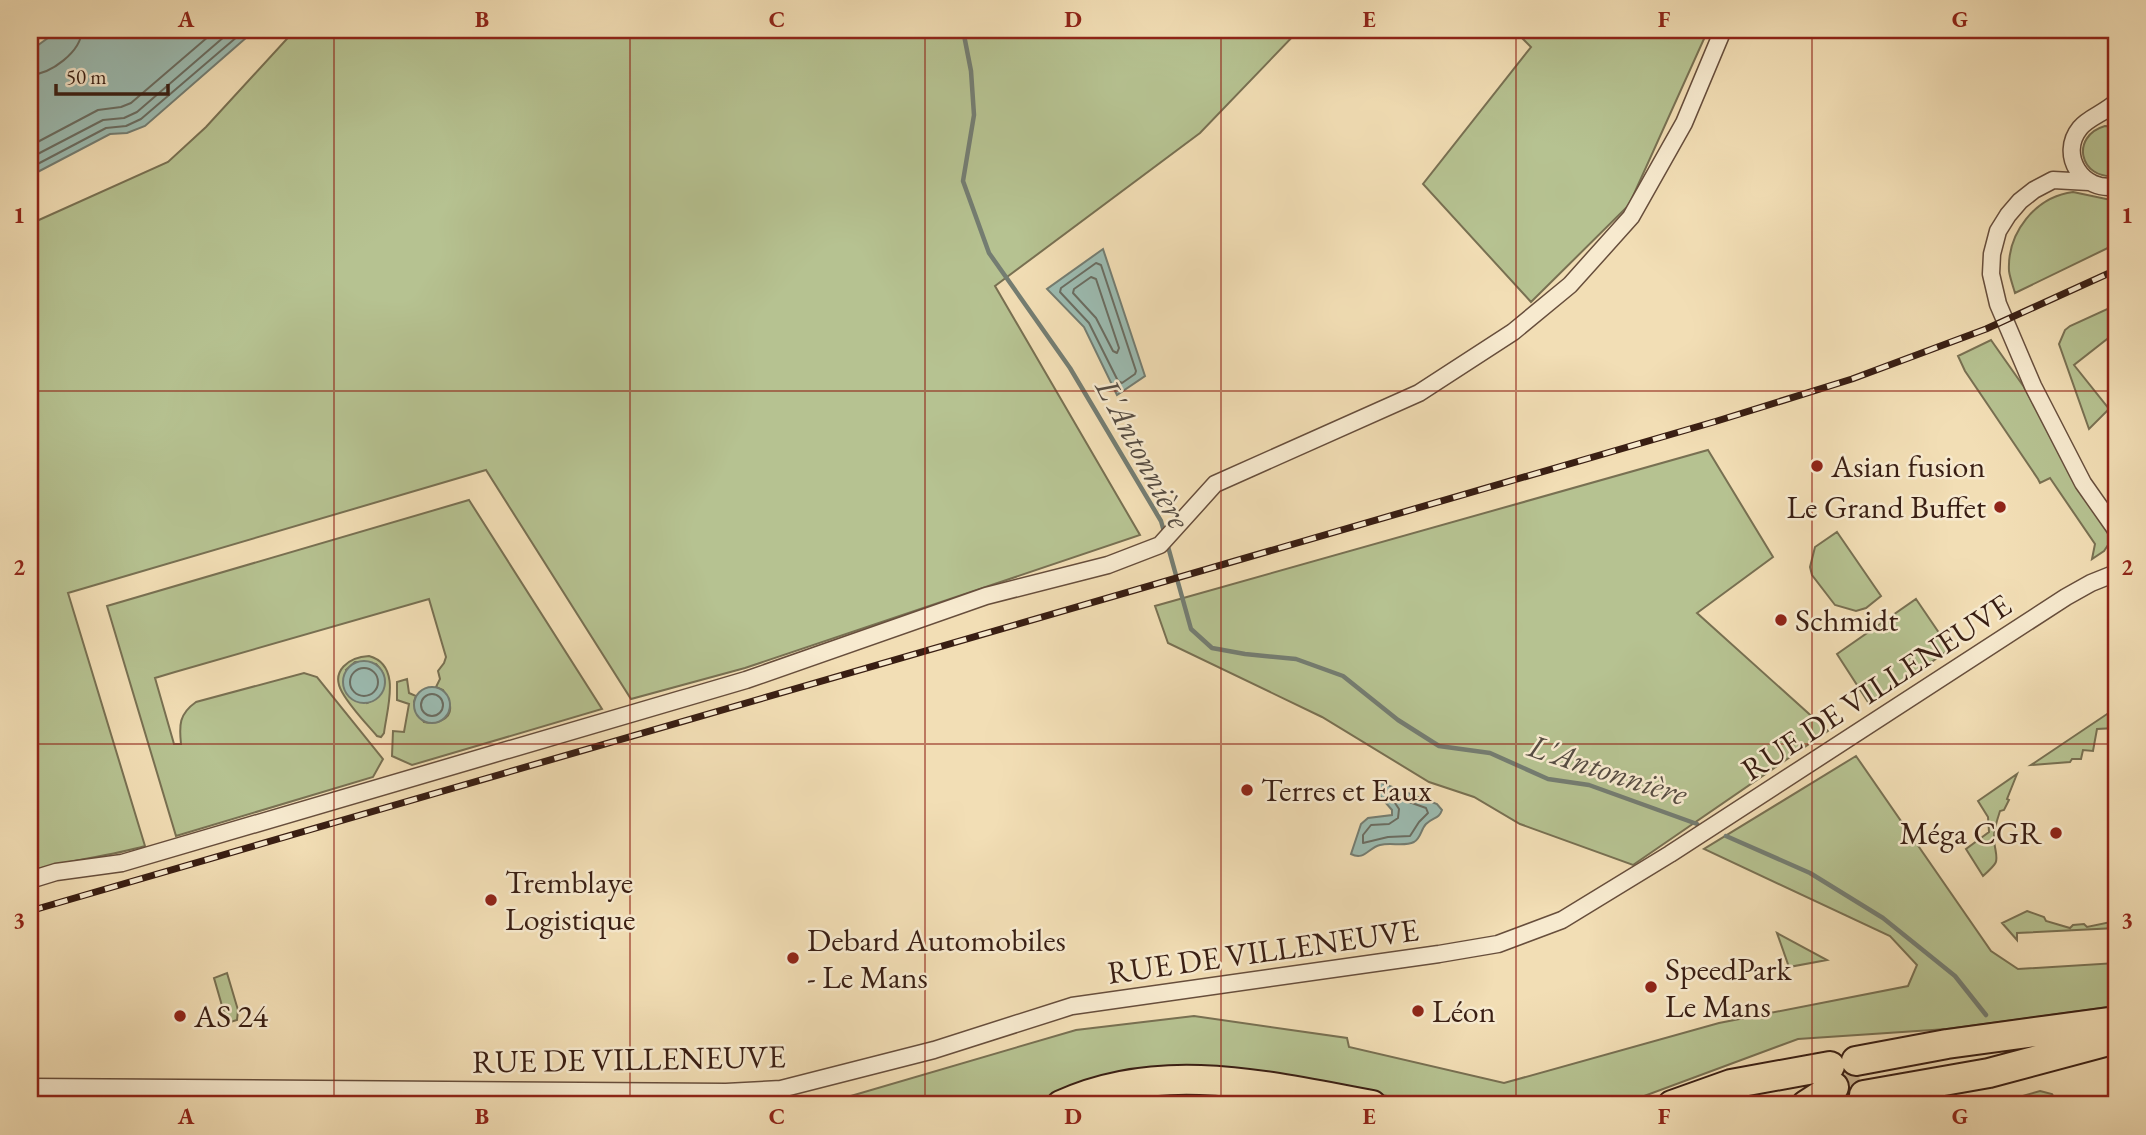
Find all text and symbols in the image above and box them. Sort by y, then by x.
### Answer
text: A [177,4,195,34]
text: B [475,4,489,34]
text: C [769,4,785,34]
text: D [1064,4,1082,34]
text: E [1362,4,1376,34]
text: F [1658,4,1671,34]
text: G [1952,4,1968,34]
scale bar [56,52,168,96]
text: 50 m [66,63,107,90]
text: 1 [13,200,25,230]
text: 1 [2121,200,2133,230]
water label: L'Antonnière [1085,370,1202,537]
place label: Asian fusion [1830,445,1985,487]
marker: Asian fusion [1809,458,1825,474]
place label: Le Grand Buffet [1786,486,1986,528]
marker: Le Grand Buffet [1992,499,2008,515]
text: 2 [13,552,25,582]
text: 2 [2121,552,2133,582]
street label: RUE DE VILLENEUVE [1733,584,2019,790]
place label: Schmidt [1795,599,1898,641]
marker: Schmidt [1773,612,1789,628]
water label: L'Antonnière [1522,723,1693,816]
place label: Terres et Eaux [1261,769,1432,811]
marker: Terres et Eaux [1239,782,1255,798]
place label: Méga CGR [1899,812,2042,854]
marker: Méga CGR [2048,825,2064,841]
place label: Tremblaye Logistique [505,861,636,940]
marker: Tremblaye Logistique [483,892,499,908]
text: 3 [13,905,25,935]
text: 3 [2121,905,2133,935]
street label: RUE DE VILLENEUVE [1105,908,1421,994]
place label: Debard Automobiles - Le Mans [807,919,1066,998]
place label: SpeedPark Le Mans [1665,948,1793,1027]
marker: Debard Automobiles - Le Mans [785,950,801,966]
marker: SpeedPark Le Mans [1643,979,1659,995]
place label: Léon [1432,990,1496,1032]
place label: AS 24 [193,995,269,1037]
marker: Léon [1410,1003,1426,1019]
marker: AS 24 [172,1008,188,1024]
street label: RUE DE VILLENEUVE [472,1035,786,1083]
text: A [177,1101,195,1131]
text: B [475,1101,489,1131]
text: C [769,1101,785,1131]
text: D [1064,1101,1082,1131]
text: E [1362,1101,1376,1131]
text: F [1658,1101,1671,1131]
text: G [1952,1101,1968,1131]

